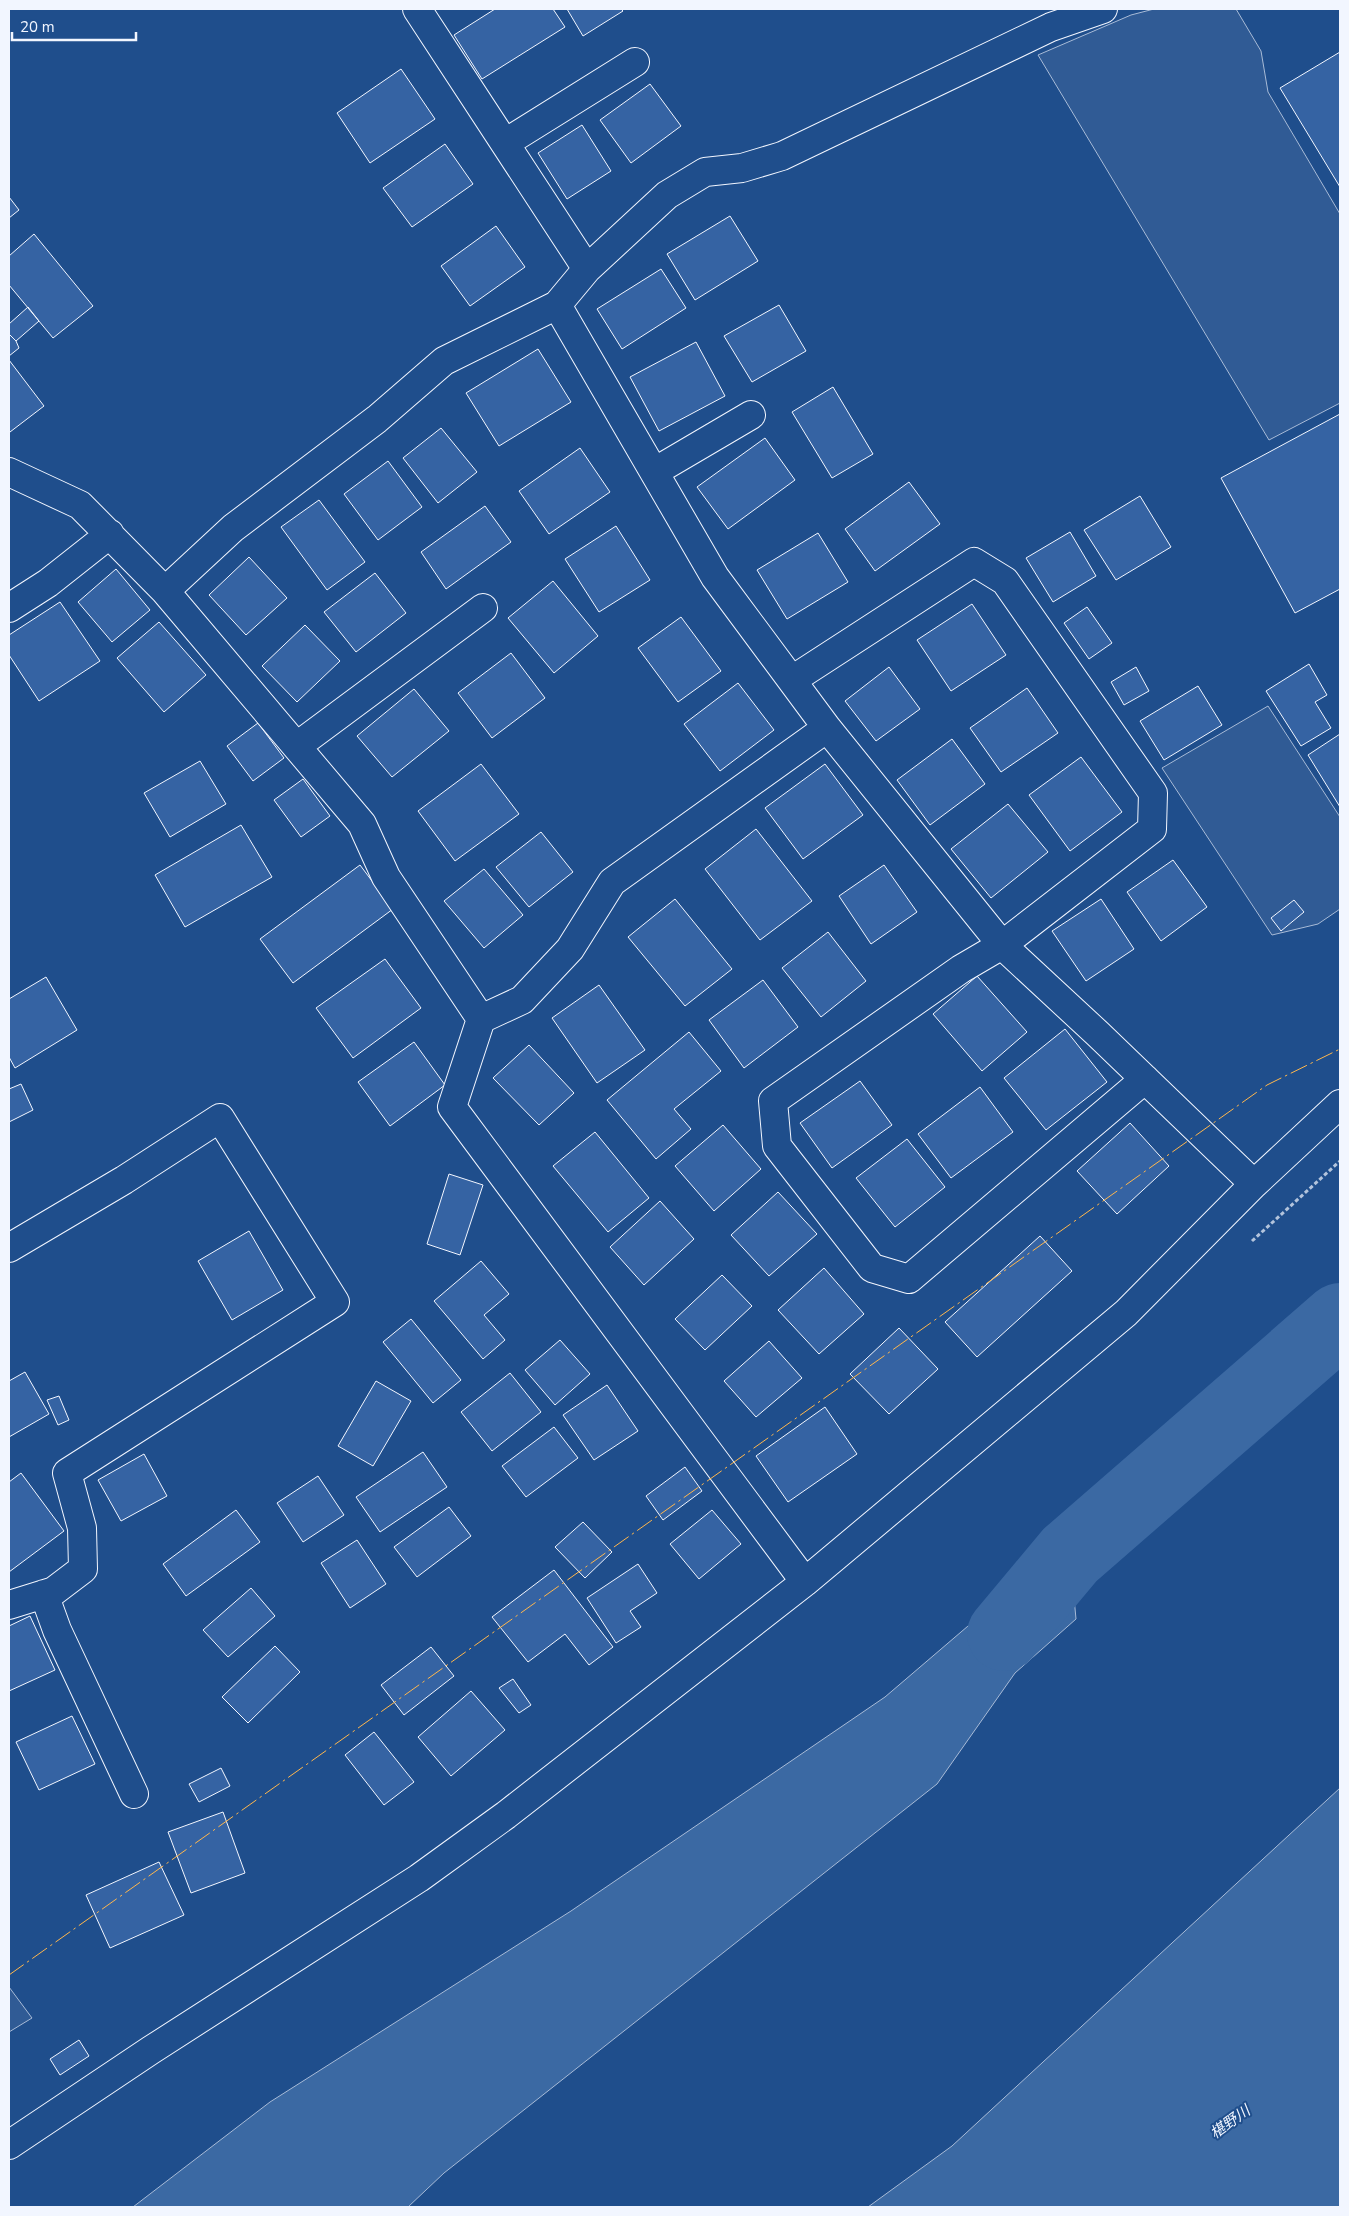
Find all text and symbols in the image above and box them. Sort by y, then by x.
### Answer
scale bar [12,10,136,42]
text: 20 m [20,17,55,37]
water label: 椹野川 [1206,2100,1256,2143]

